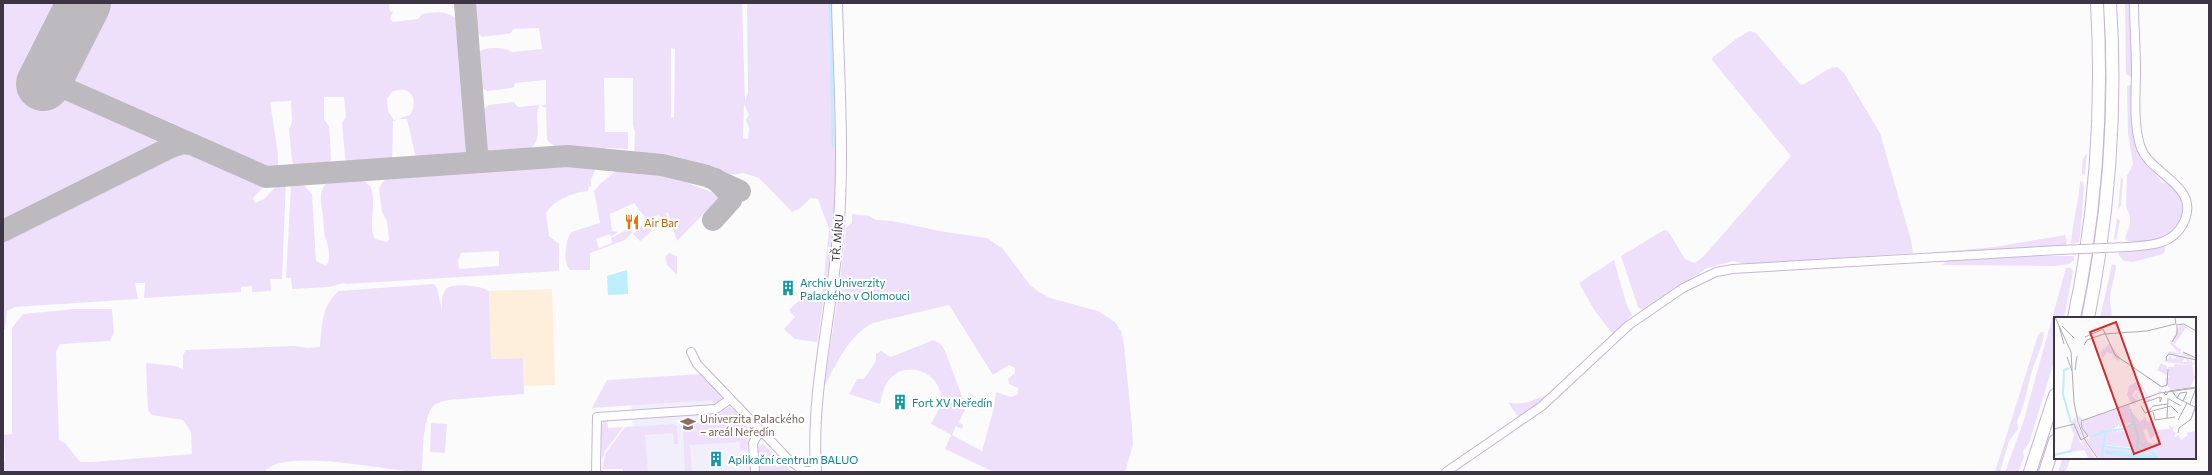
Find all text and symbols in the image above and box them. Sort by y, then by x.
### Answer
restaurant icon: Air Bar [623,213,641,231]
street label: TŘ. MÍRU [827,213,846,262]
place label: Air Bar [644,216,679,229]
place label: Archiv Univerzity Palackého v Olomouci [800,276,910,302]
building icon: Archiv Univerzity Palackého v Olomouci [779,279,797,297]
inset map [2054,317,2196,459]
building icon: Fort XV Neředín [891,393,909,411]
place label: Fort XV Neředín [912,396,992,409]
place label: Univerzita Palackého – areál Neředín [700,412,805,438]
school or university icon: Univerzita Palackého – areál Neředín [679,415,697,433]
building icon: Aplikační centrum BALUO [707,450,725,468]
place label: Aplikační centrum BALUO [728,453,858,466]

